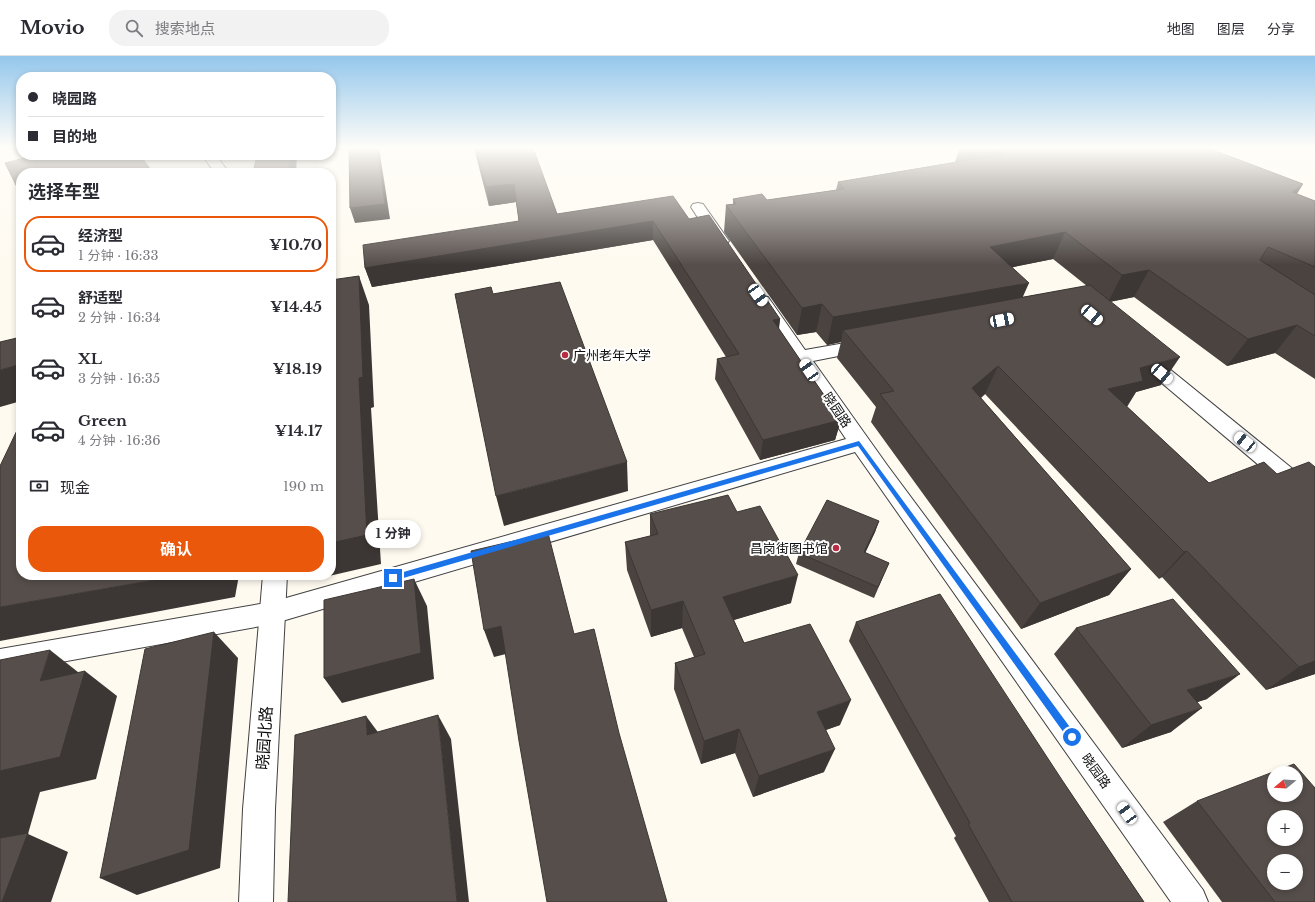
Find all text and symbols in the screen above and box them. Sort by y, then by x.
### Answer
search box [109,10,389,46]
text: Movio [20,16,85,39]
icon: search [123,17,145,39]
text: 搜索地点 [155,19,215,38]
text: 地图 [1167,20,1195,38]
text: 图层 [1217,20,1245,38]
text: 分享 [1267,20,1295,38]
text: 晓园路 [52,89,97,108]
text: 目的地 [52,127,97,146]
text: 选择车型 [28,181,100,203]
icon: car [30,226,66,262]
text: 经济型 [78,226,123,245]
text: ¥10.70 [269,235,322,254]
text: 1 分钟 · 16:33 [78,247,159,264]
car [746,282,770,308]
icon: car [30,288,66,324]
text: 舒适型 [78,288,123,307]
text: ¥14.45 [270,297,322,316]
car [1079,303,1105,327]
text: 2 分钟 · 16:34 [78,309,160,326]
car [989,312,1015,328]
place label: 广州老年大学 [573,347,651,364]
text: XL [78,349,102,368]
icon: car [30,350,66,386]
marker: 广州老年大学 [560,350,570,360]
car [797,357,821,383]
text: ¥18.19 [273,359,322,378]
car [1149,362,1175,386]
text: 3 分钟 · 16:35 [78,370,160,387]
street label: 晓园路 [819,389,855,431]
text: Green [78,411,127,430]
icon: car [30,412,66,448]
text: ¥14.17 [275,421,322,440]
car [1232,430,1258,454]
text: 4 分钟 · 16:36 [78,432,161,449]
icon: cash [28,475,50,497]
text: 现金 [60,478,90,497]
text: 190 m [283,478,324,495]
callout: 1 分钟 [365,520,421,548]
text: 1 分钟 [375,525,411,542]
button: 确认 [28,526,324,572]
place label: 昌岗街图书馆 [750,540,828,557]
marker: 昌岗街图书馆 [831,543,841,553]
route end [384,569,402,587]
street label: 晓园北路 [252,705,276,771]
route start [1063,728,1081,746]
street label: 晓园路 [1078,750,1114,792]
north arrow [1267,766,1303,802]
map controls [1267,766,1303,890]
car [1115,800,1139,826]
button: + [1267,810,1303,846]
button: − [1267,854,1303,890]

